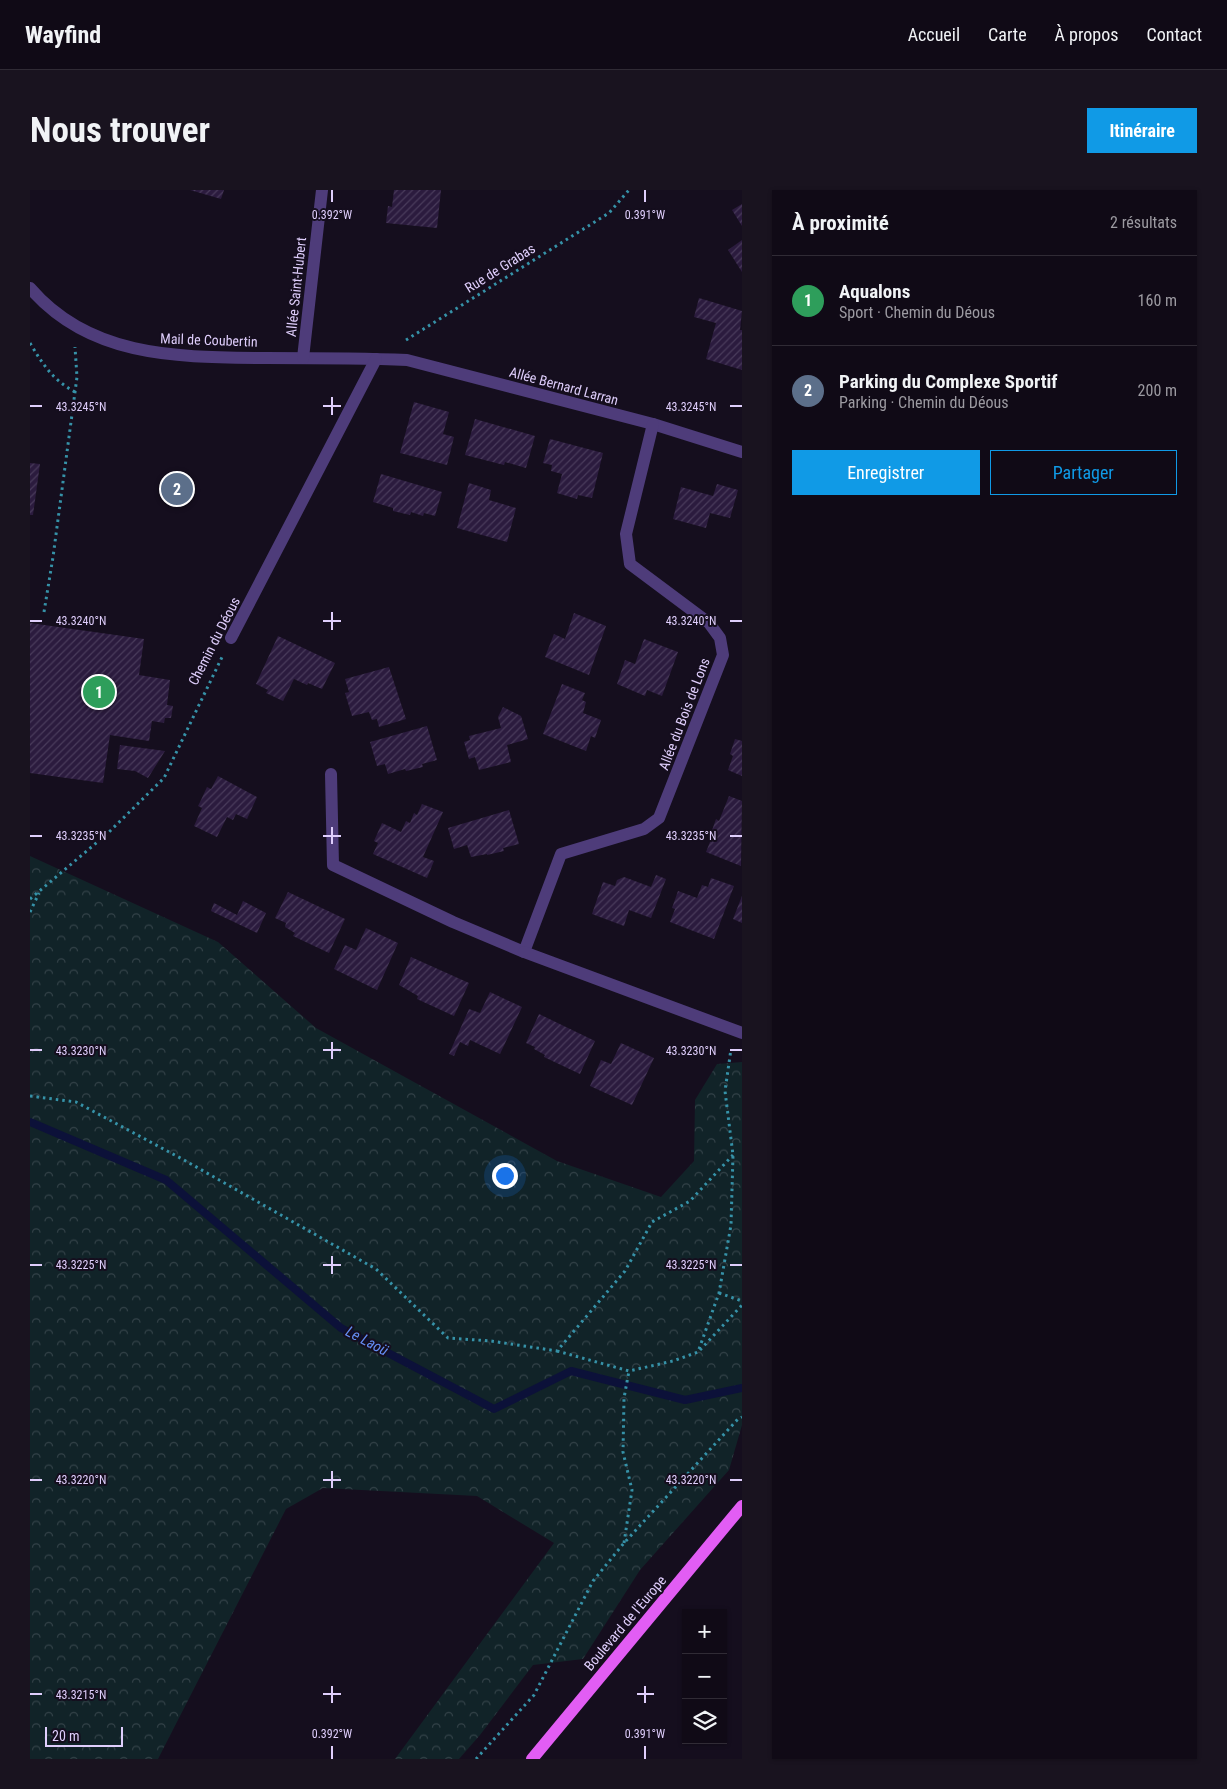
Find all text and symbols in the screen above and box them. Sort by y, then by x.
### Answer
text: Wayfind [25,21,101,49]
text: Accueil [908,24,960,45]
text: Carte [988,24,1027,45]
text: À propos [1055,24,1118,45]
text: Contact [1146,24,1202,45]
button: Itinéraire [1087,108,1197,153]
text: Nous trouver [30,110,210,151]
text: 0.392°W [312,208,352,222]
text: 0.391°W [625,208,665,222]
text: À proximité [792,211,889,235]
text: 2 résultats [1110,213,1177,232]
street label: Allée Saint-Hubert [283,236,309,338]
street label: Rue de Grabas [462,240,538,296]
text: Aqualons [839,280,910,303]
text: 1 [804,291,812,310]
text: 160 m [1138,291,1177,310]
text: Sport · Chemin du Déous [839,303,995,322]
street label: Mail de Coubertin [160,330,258,350]
street label: Allée Bernard Larran [508,364,620,408]
text: Parking du Complexe Sportif [839,370,1057,393]
text: 2 [804,381,812,400]
text: 200 m [1138,381,1177,400]
text: Parking · Chemin du Déous [839,393,1009,412]
text: 43.3245°N [56,400,106,414]
text: 43.3245°N [666,400,716,414]
button: Enregistrer [792,450,980,495]
button: Partager [990,450,1177,495]
pin: 2 [161,470,193,508]
street label: Chemin du Déous [185,594,243,688]
text: 43.3240°N [56,614,106,628]
text: 43.3240°N [666,614,716,628]
street label: Allée du Bois de Lons [655,656,713,772]
pin: 1 [83,673,115,711]
text: 43.3235°N [56,829,106,843]
text: 43.3235°N [666,829,716,843]
text: 43.3230°N [56,1044,106,1058]
text: 43.3230°N [666,1044,716,1058]
your location [492,1163,518,1189]
text: 43.3225°N [56,1258,106,1272]
text: 43.3225°N [666,1258,716,1272]
water label: Le Laoü [343,1322,391,1360]
text: 43.3220°N [56,1473,106,1487]
text: 43.3220°N [666,1473,716,1487]
street label: Boulevard de l'Europe [581,1572,670,1674]
map controls [682,1609,727,1744]
button: + [682,1609,727,1654]
button: − [682,1654,727,1699]
text: 43.3215°N [56,1688,106,1702]
button: layers [682,1699,727,1744]
scale bar [45,1724,122,1747]
text: 0.392°W [312,1727,352,1741]
text: 0.391°W [625,1727,665,1741]
text: 20 m [52,1728,80,1744]

